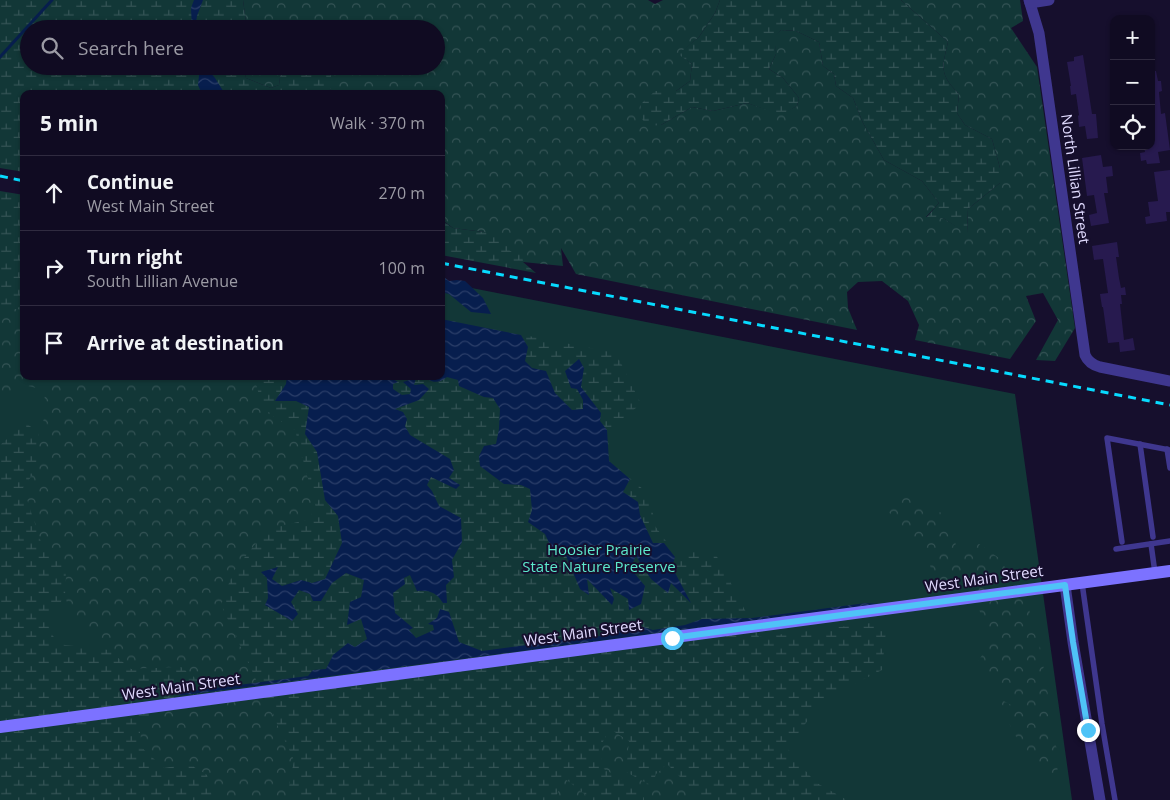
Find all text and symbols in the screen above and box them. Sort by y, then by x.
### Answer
map controls [1110,15,1155,150]
button: + [1110,15,1155,60]
search box [20,20,445,75]
icon: search [38,34,66,62]
text: Search here [78,35,184,61]
button: − [1110,60,1155,105]
button: locate [1110,105,1155,150]
text: 5 min [40,109,98,137]
text: Walk · 370 m [330,112,425,134]
street label: North Lillian Street [1057,113,1095,245]
text: Continue [87,169,174,195]
icon: ahead [40,179,68,207]
text: 270 m [379,182,425,204]
text: West Main Street [87,195,214,217]
text: Turn right [87,244,182,270]
icon: right [40,254,68,282]
text: 100 m [379,257,425,279]
text: South Lillian Avenue [87,270,238,292]
icon: arrive [40,329,68,357]
text: Arrive at destination [87,330,284,356]
park label: Hoosier Prairie State Nature Preserve [522,539,676,576]
street label: West Main Street [923,560,1044,596]
street label: West Main Street [522,614,643,650]
route start [661,627,684,650]
street label: West Main Street [120,668,241,704]
route end [1077,719,1100,742]

